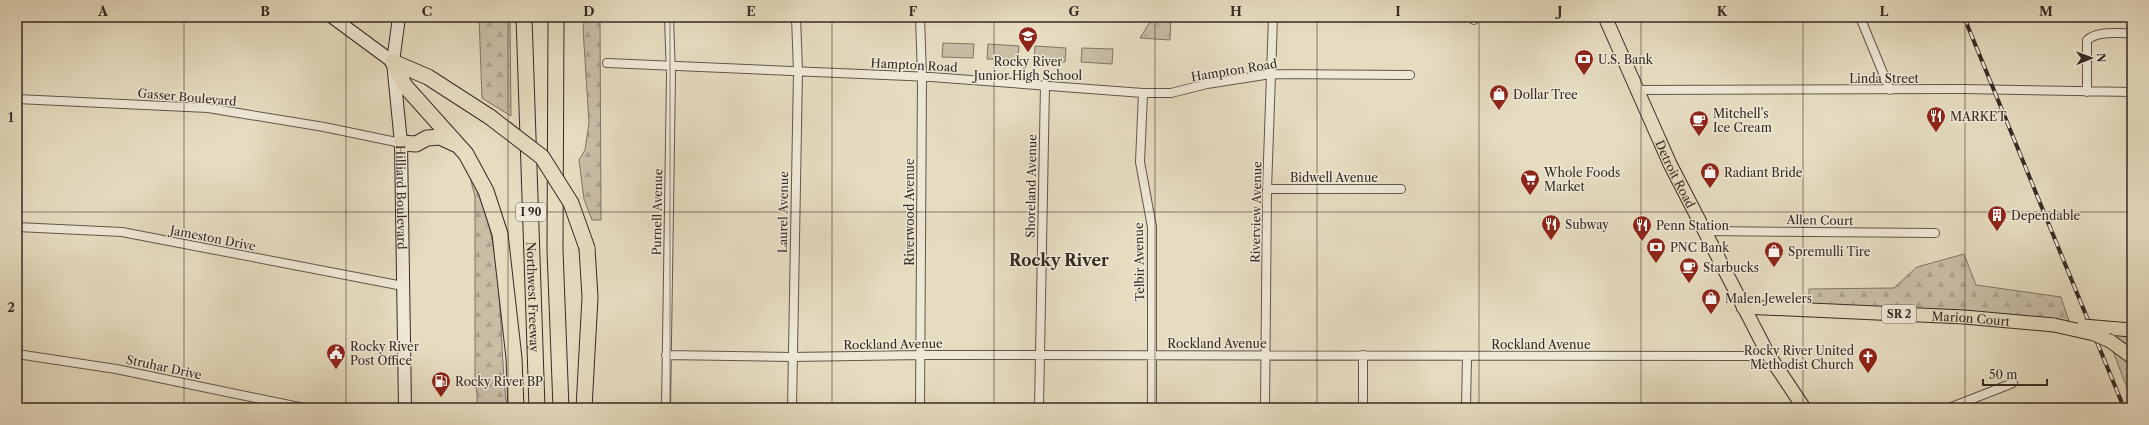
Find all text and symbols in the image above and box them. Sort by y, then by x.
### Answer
text: A [97,3,109,19]
text: B [260,3,270,19]
text: C [422,3,432,19]
text: D [583,3,595,19]
text: E [746,3,756,19]
text: F [909,3,918,19]
text: G [1068,3,1080,19]
text: H [1230,3,1242,19]
text: I [1395,3,1401,19]
text: J [1555,3,1563,19]
text: K [1717,3,1728,19]
text: L [1880,3,1889,19]
text: M [2039,3,2053,19]
school or university icon: Rocky River Junior High School [1017,25,1039,53]
north arrow [2071,38,2111,78]
bank icon: U.S. Bank [1573,48,1595,76]
place label: U.S. Bank [1598,52,1654,67]
text: N [2094,53,2108,63]
place label: Rocky River Junior High School [972,54,1083,83]
street label: Hampton Road [870,55,959,75]
street label: Hampton Road [1190,56,1279,84]
street label: Linda Street [1849,71,1920,86]
shop icon: Dollar Tree [1488,83,1510,111]
street label: Gasser Boulevard [137,85,238,109]
place label: Dollar Tree [1513,87,1578,102]
restaurant icon: MARKET [1925,105,1947,133]
place label: Mitchell's Ice Cream [1713,106,1772,135]
text: 1 [8,109,14,125]
cafe icon: Mitchell's Ice Cream [1688,109,1710,137]
place label: MARKET [1950,109,2006,124]
street label: Shoreland Avenue [1023,134,1039,238]
street label: Detroit Road [1653,138,1699,211]
street label: Hilliard Boulevard [394,145,410,250]
street label: Riverwood Avenue [902,158,917,266]
street label: Riverview Avenue [1248,161,1264,263]
shop icon: Radiant Bride [1699,161,1721,189]
place label: Whole Foods Market [1543,165,1620,194]
place label: Radiant Bride [1724,165,1803,180]
street label: Purnell Avenue [649,168,665,256]
supermarket icon: Whole Foods Market [1519,168,1541,196]
street label: Bidwell Avenue [1290,170,1378,185]
street label: Laurel Avenue [775,171,791,253]
road number: I 90 [516,203,546,221]
building icon: Dependable [1986,204,2008,232]
place label: Dependable [2011,208,2081,223]
street label: Allen Court [1785,212,1854,228]
restaurant icon: Subway [1540,213,1562,241]
restaurant icon: Penn Station [1631,214,1653,242]
place label: Subway [1565,217,1609,232]
place label: Penn Station [1656,218,1730,233]
street label: Jameston Drive [167,222,257,254]
street label: Telbir Avenue [1131,222,1147,302]
bank icon: PNC Bank [1645,236,1667,264]
place label: PNC Bank [1670,240,1730,255]
shop icon: Spremulli Tire [1763,240,1785,268]
street label: Northwest Freeway [524,241,543,353]
place label: Spremulli Tire [1788,244,1871,259]
district label: Rocky River [1009,250,1109,270]
cafe icon: Starbucks [1678,256,1700,284]
place label: Starbucks [1703,260,1759,275]
shop icon: Malen Jewelers [1700,287,1722,315]
place label: Malen Jewelers [1725,291,1812,306]
text: 2 [7,299,15,315]
road number: SR 2 [1882,305,1916,323]
street label: Marion Court [1931,308,2011,329]
street label: Rockland Avenue [843,336,943,352]
street label: Rockland Avenue [1167,336,1267,351]
street label: Rockland Avenue [1491,337,1591,352]
place label: Rocky River Post Office [350,339,419,368]
public building icon: Rocky River Post Office [325,342,347,370]
place label: Rocky River United Methodist Church [1744,343,1855,372]
church icon: Rocky River United Methodist Church [1857,346,1879,374]
street label: Struhar Drive [125,352,203,382]
scale bar [1983,361,2047,387]
text: 50 m [1989,367,2018,382]
fuel station icon: Rocky River BP [430,370,452,398]
place label: Rocky River BP [455,374,543,389]

